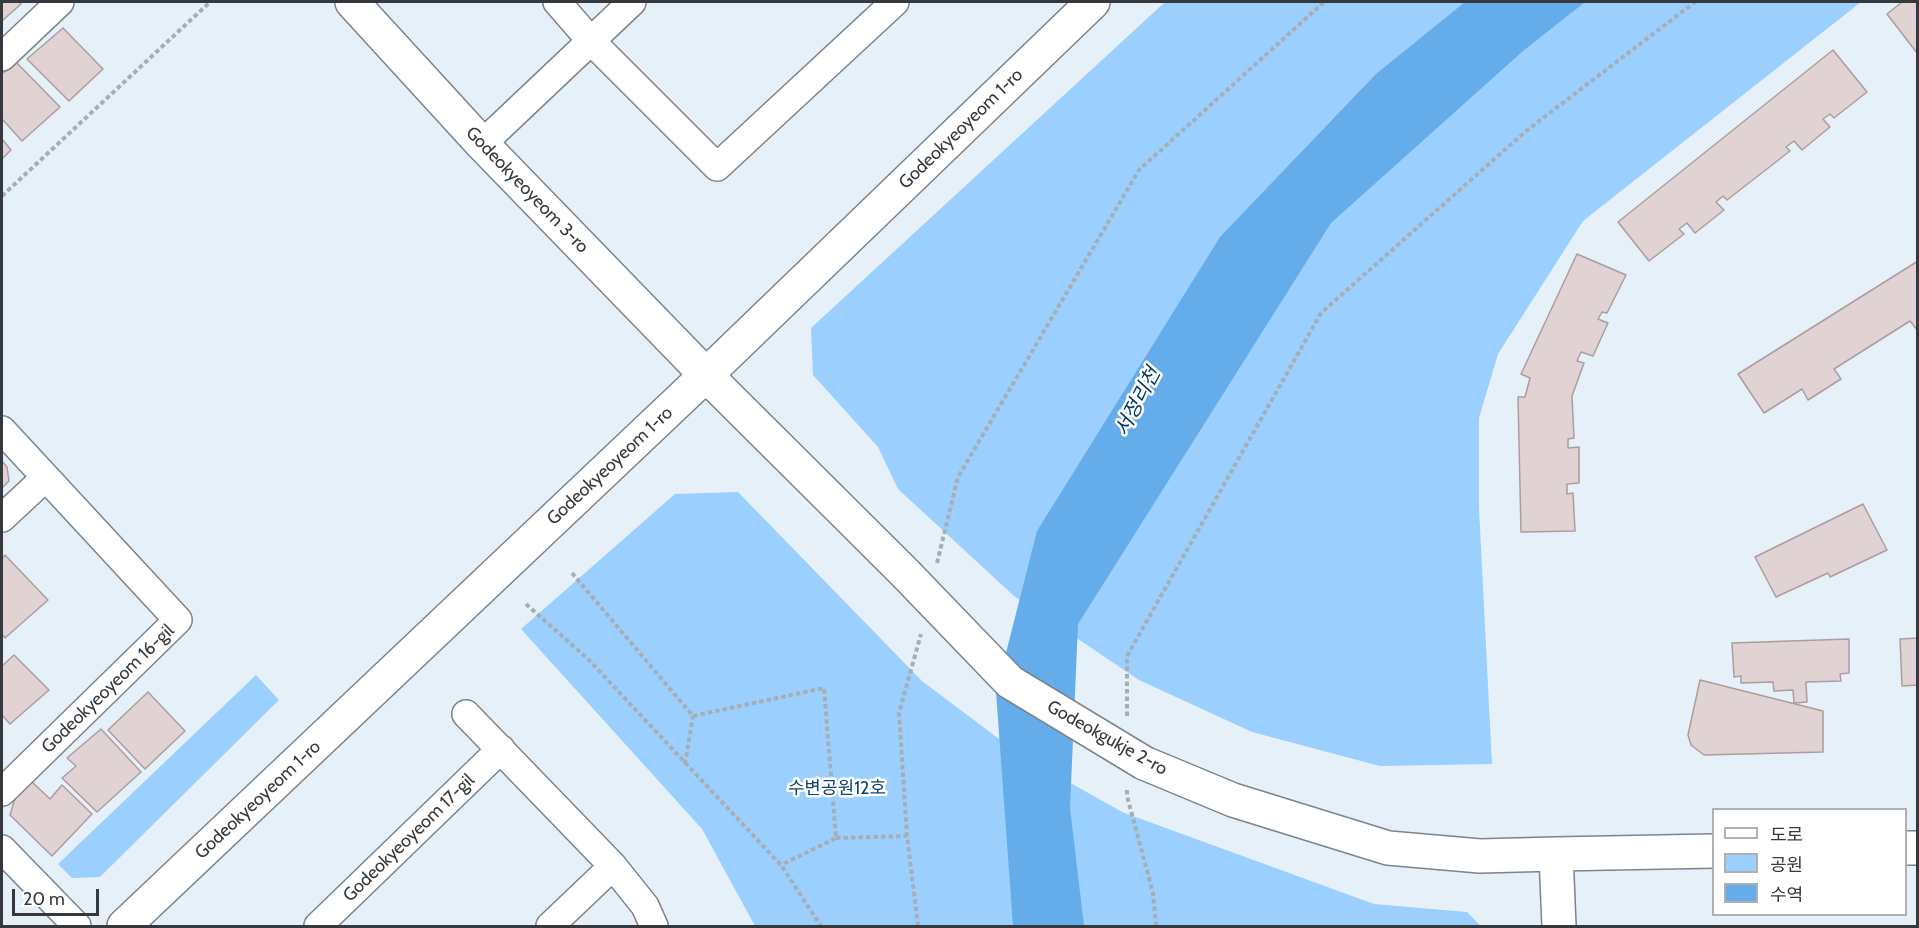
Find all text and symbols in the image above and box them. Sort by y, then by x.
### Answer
street label: Godeokyeoyeom 1-ro [895,64,1027,194]
street label: Godeokyeoyeom 3-ro [461,122,593,258]
water label: 서정리천 [1110,364,1166,440]
street label: Godeokyeoyeom 1-ro [543,402,677,530]
street label: Godeokyeoyeom 16-gil [37,620,179,758]
street label: Godeokgukje 2-ro [1043,696,1171,780]
street label: Godeokyeoyeom 1-ro [191,736,325,864]
street label: Godeokyeoyeom 17-gil [339,770,479,906]
park label: 수변공원12호 [788,778,886,800]
legend [1712,808,1907,916]
text: 도로 [1770,824,1803,846]
text: 공원 [1770,854,1803,876]
scale bar [15,877,102,915]
text: 수역 [1770,884,1803,906]
text: 20 m [23,888,65,910]

